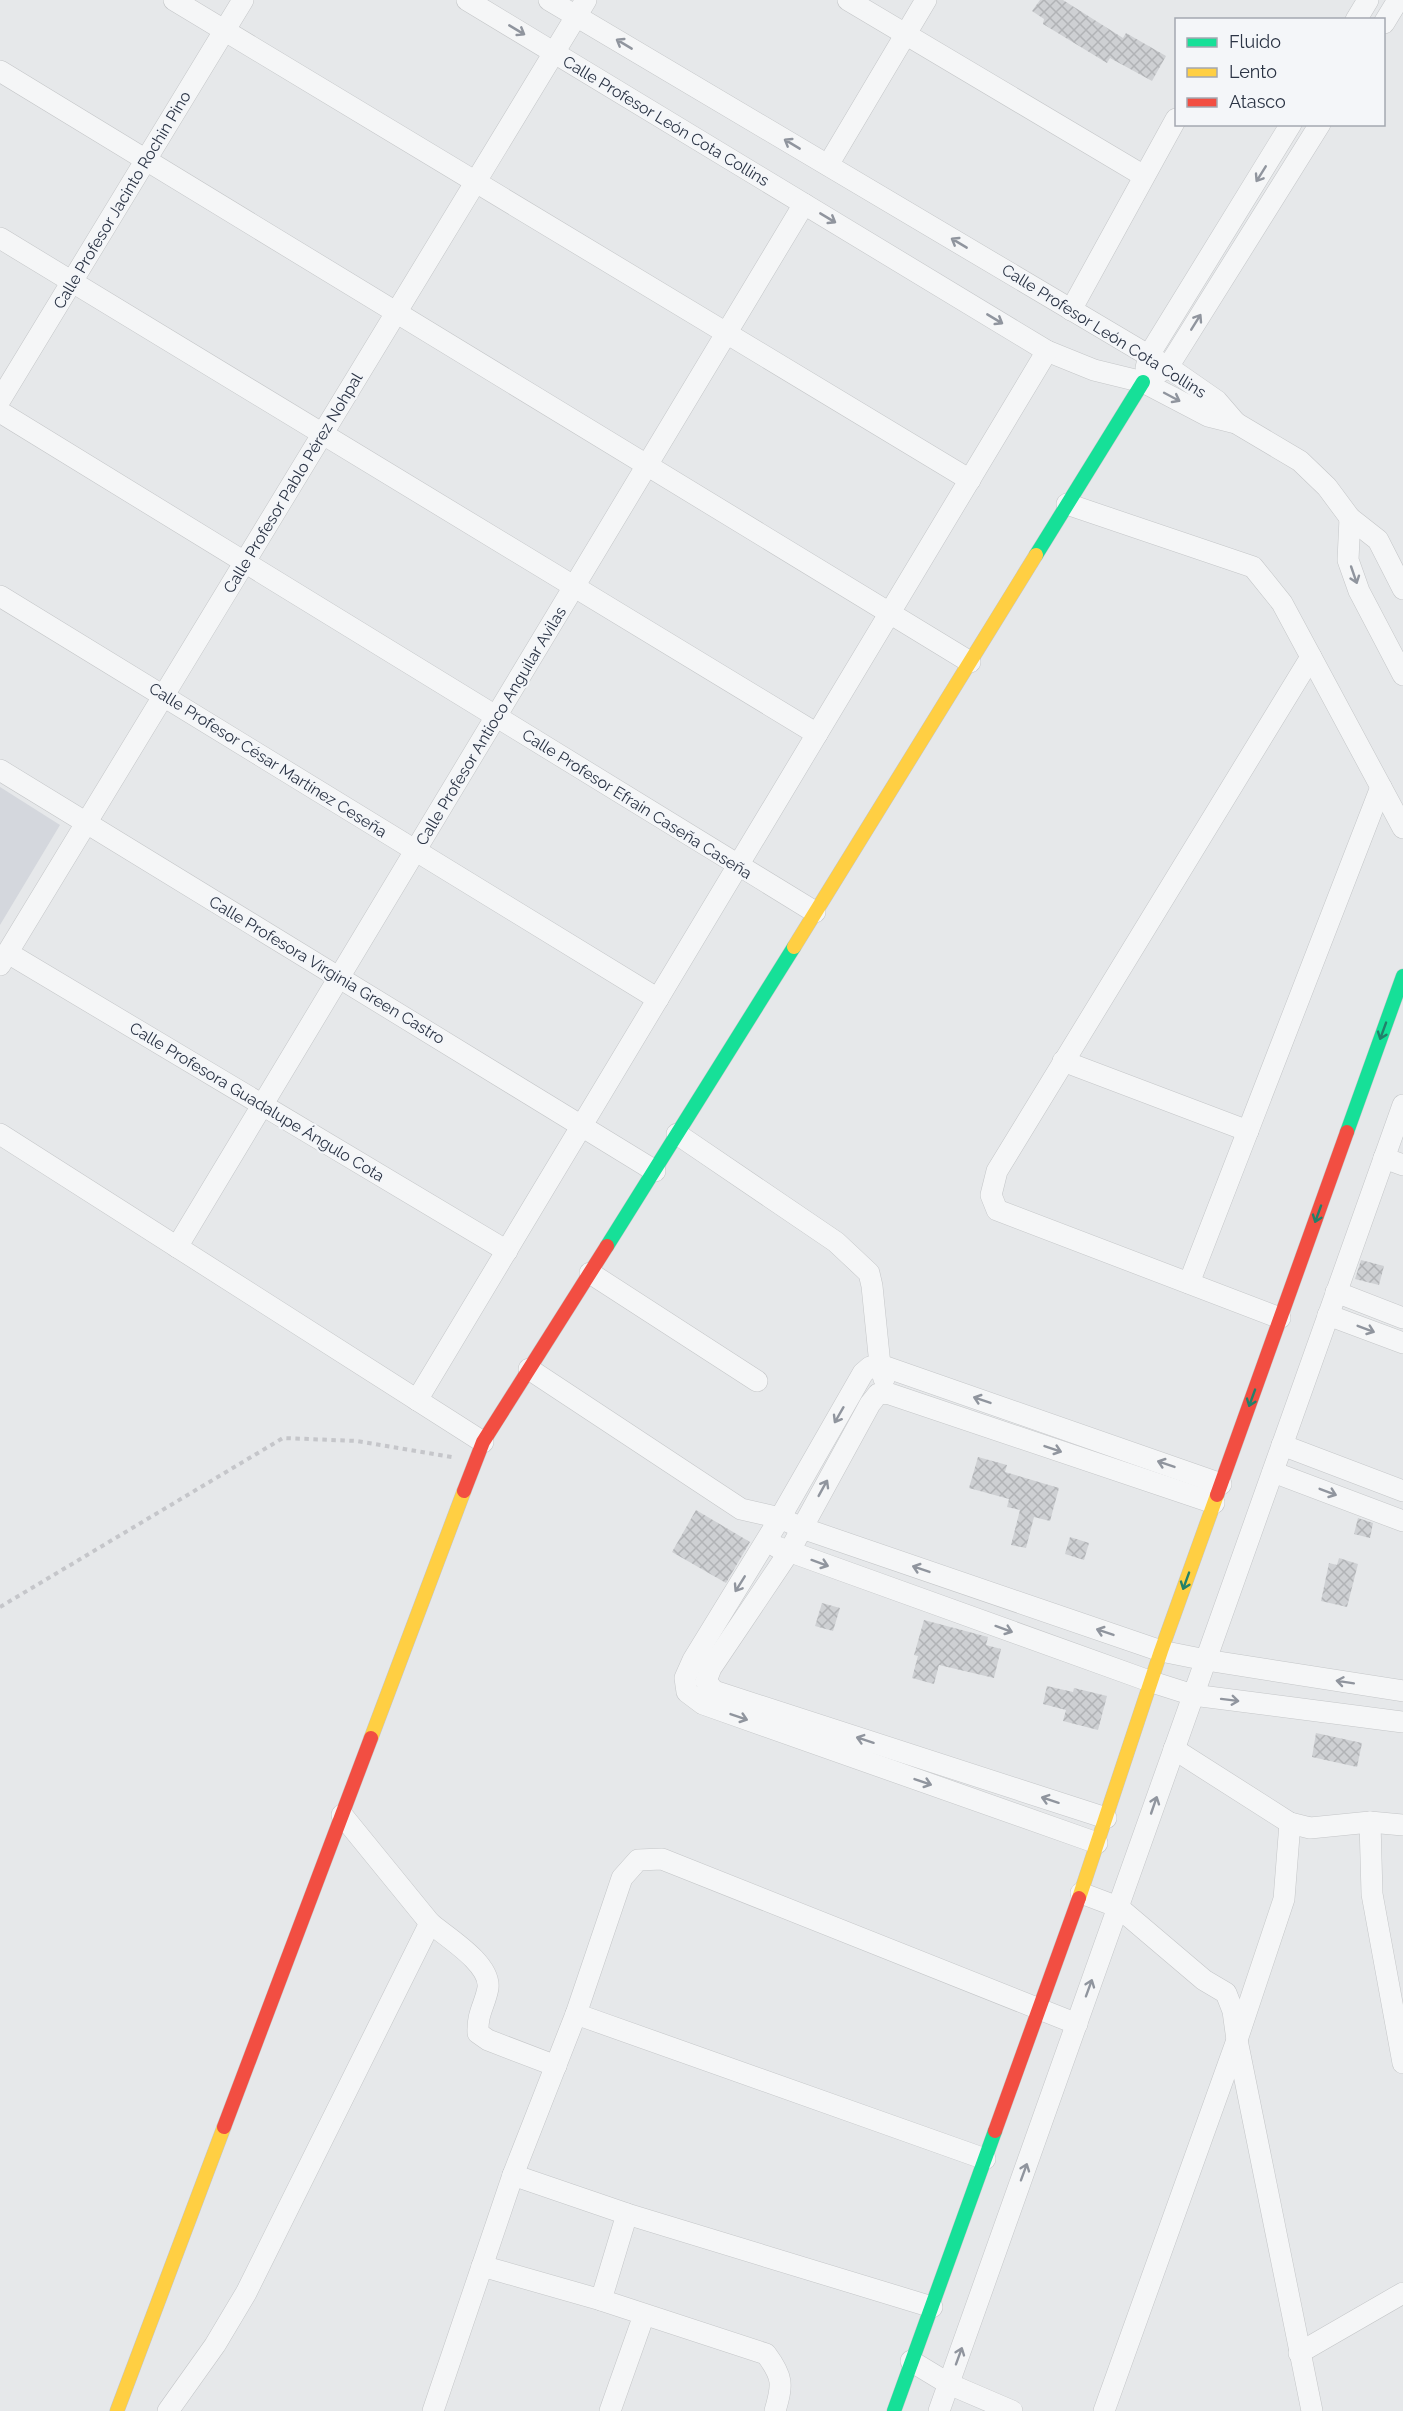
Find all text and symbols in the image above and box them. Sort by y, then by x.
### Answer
legend [1175,18,1385,126]
one-way arrow [508,25,525,37]
text: Fluido [1229,31,1281,52]
one-way arrow [616,38,633,50]
street label: Calle Profesor León Cota Collins [559,52,773,190]
text: Lento [1229,61,1277,82]
street label: Calle Profesor Jacinto Rochin Pino [49,88,195,312]
text: Atasco [1229,91,1286,112]
one-way arrow [784,137,801,149]
one-way arrow [1254,165,1266,182]
one-way arrow [819,213,836,225]
one-way arrow [951,237,968,249]
street label: Calle Profesor León Cota Collins [998,260,1210,402]
one-way arrow [986,314,1003,326]
one-way arrow [1189,314,1202,331]
street label: Calle Profesor Pablo Pérez Nohpal [220,369,367,597]
one-way arrow [1163,391,1180,403]
one-way arrow [1349,565,1360,584]
street label: Calle Profesor Antioco Anguilar Avilas [412,603,570,849]
street label: Calle Profesor César Martínez Ceseña [146,679,390,841]
street label: Calle Profesor Efrain Caseña Caseña [519,725,755,883]
street label: Calle Profesora Virginia Green Castro [206,892,448,1048]
street label: Calle Profesora Guadalupe Ángulo Cota [126,1017,388,1186]
one-way arrow [1377,1021,1388,1040]
one-way arrow [1311,1204,1322,1223]
one-way arrow [1356,1324,1374,1335]
one-way arrow [1245,1388,1256,1407]
one-way arrow [973,1394,992,1405]
one-way arrow [833,1406,844,1424]
one-way arrow [1043,1444,1062,1455]
one-way arrow [1157,1458,1176,1469]
one-way arrow [818,1480,830,1497]
one-way arrow [1318,1488,1336,1499]
one-way arrow [810,1559,829,1570]
one-way arrow [912,1562,931,1573]
one-way arrow [1179,1571,1190,1590]
one-way arrow [734,1575,746,1592]
one-way arrow [994,1625,1013,1636]
one-way arrow [1096,1625,1115,1636]
one-way arrow [1336,1676,1356,1687]
one-way arrow [1219,1694,1239,1705]
one-way arrow [729,1712,748,1723]
one-way arrow [856,1733,875,1744]
one-way arrow [913,1777,932,1788]
one-way arrow [1041,1794,1060,1805]
one-way arrow [1150,1796,1161,1815]
one-way arrow [1085,1979,1096,1998]
one-way arrow [1019,2163,1030,2182]
one-way arrow [954,2347,965,2366]

